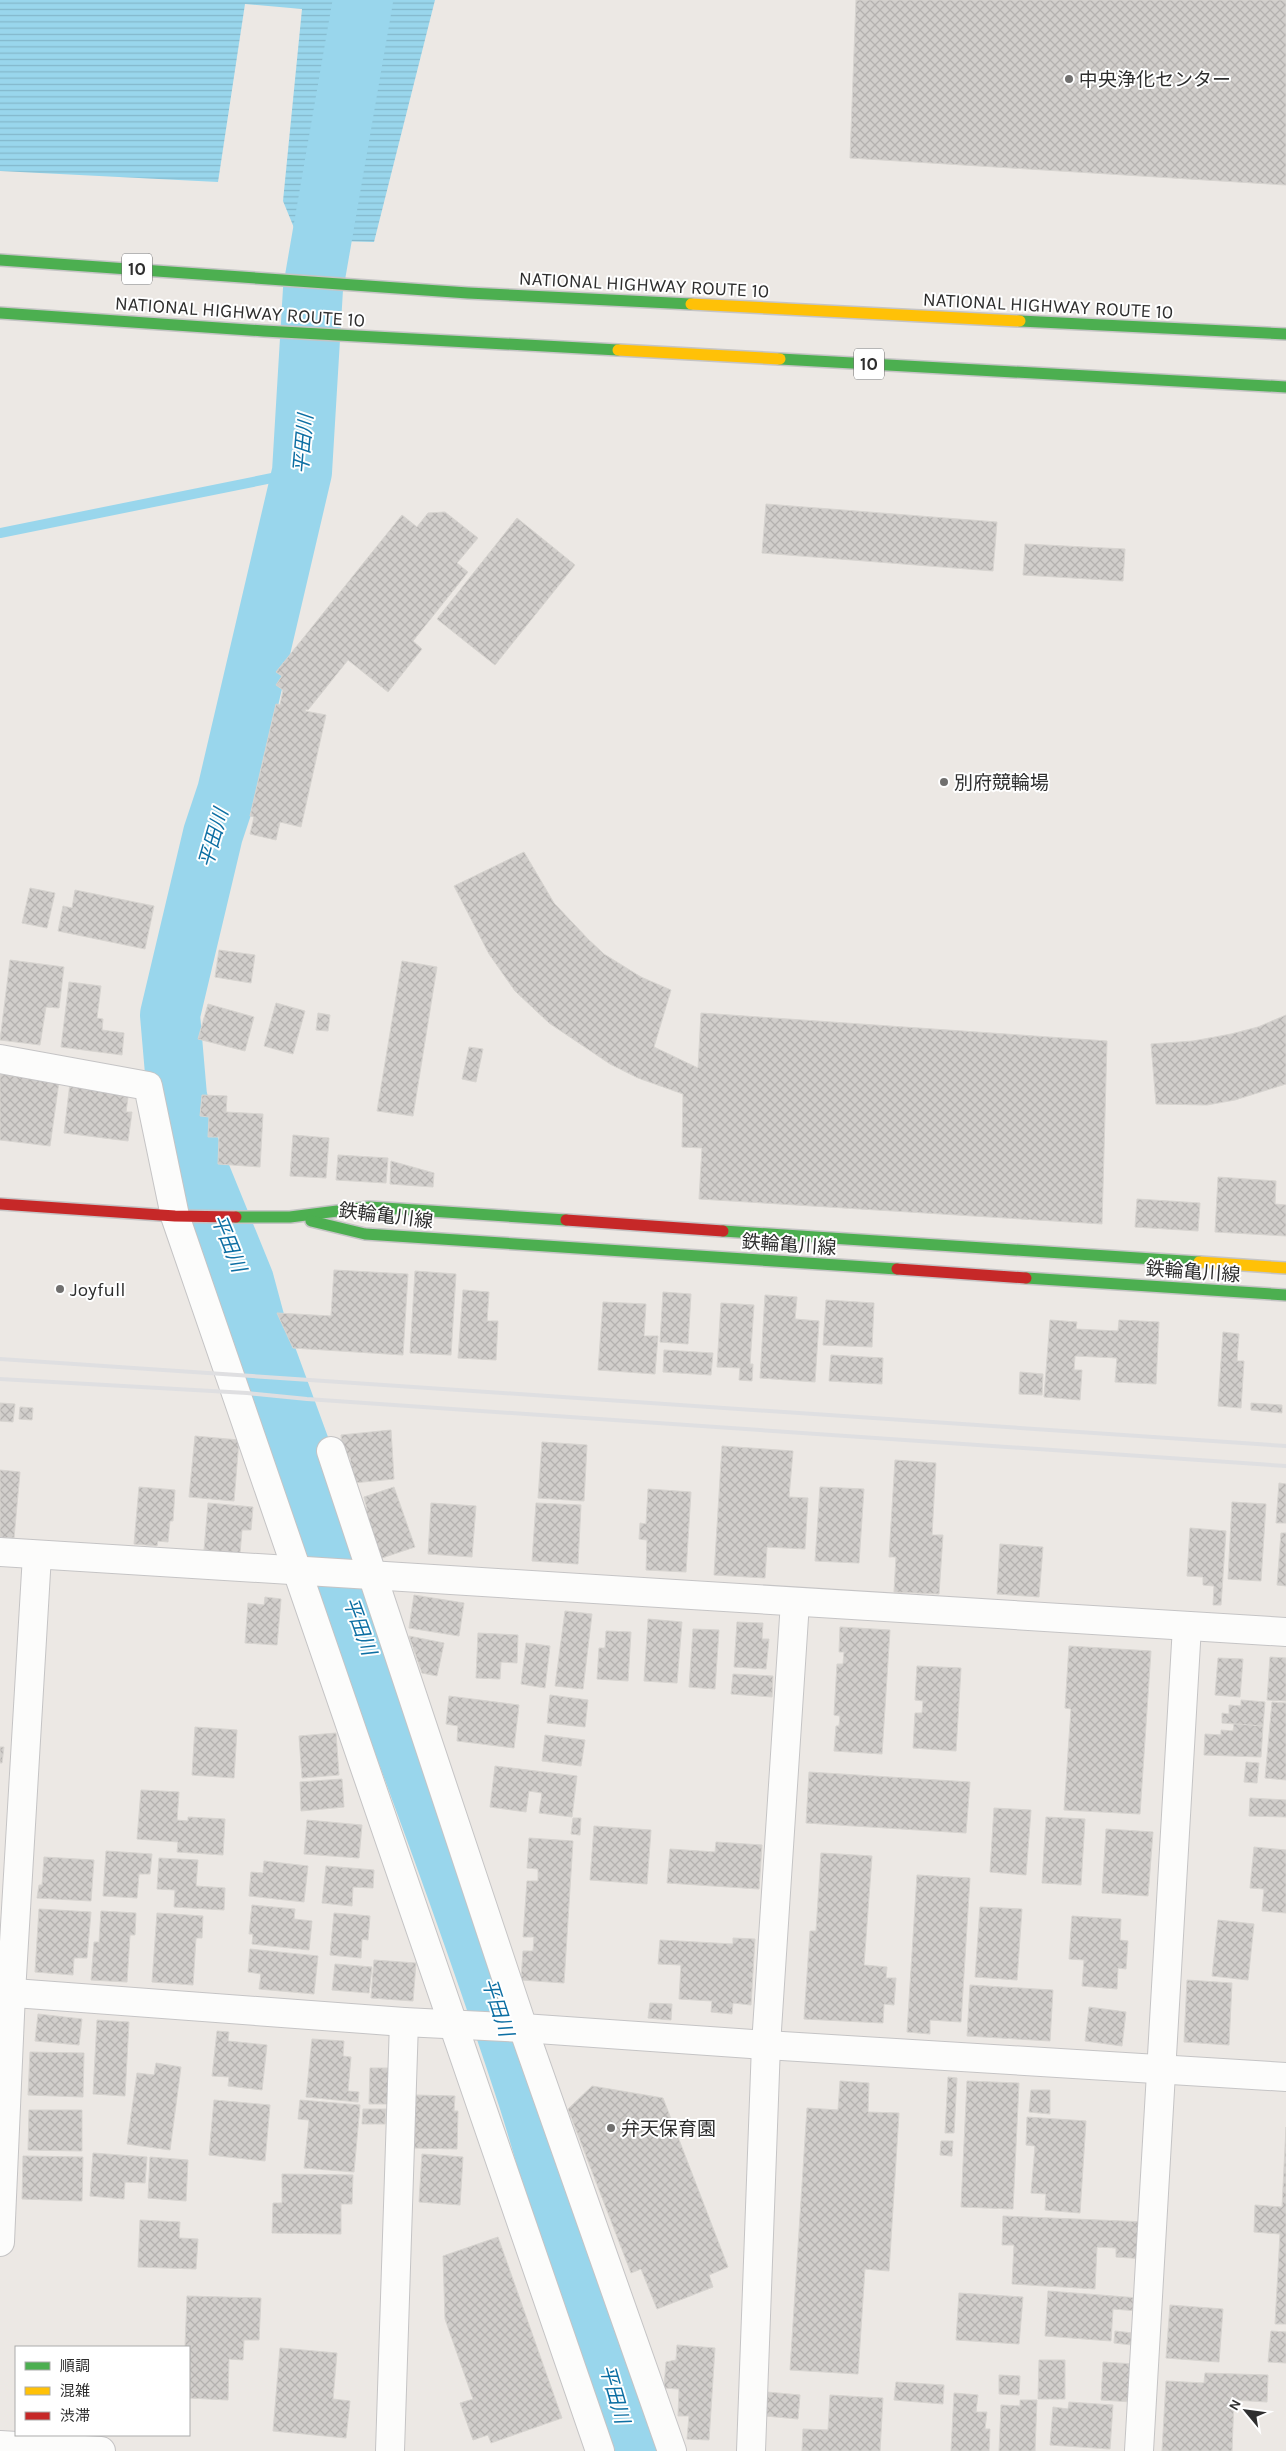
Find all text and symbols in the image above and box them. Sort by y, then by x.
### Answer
place label: 中央浄化センター [1079,69,1231,91]
marker: 中央浄化センター [1063,73,1075,85]
road number: 10 [122,253,152,284]
street label: NATIONAL HIGHWAY ROUTE 10 [518,267,770,303]
street label: NATIONAL HIGHWAY ROUTE 10 [922,288,1174,324]
street label: NATIONAL HIGHWAY ROUTE 10 [114,292,366,332]
road number: 10 [854,348,884,379]
water label: 平田川 [289,411,318,475]
place label: 別府競輪場 [954,772,1049,794]
marker: 別府競輪場 [938,776,950,788]
water label: 平田川 [194,804,233,870]
street label: 鉄輪亀川線 [337,1199,434,1233]
water label: 平田川 [207,1211,251,1277]
street label: 鉄輪亀川線 [741,1231,837,1259]
street label: 鉄輪亀川線 [1145,1258,1241,1286]
place label: Joyfull [70,1279,126,1301]
marker: Joyfull [54,1283,66,1295]
water label: 平田川 [338,1594,381,1660]
water label: 平田川 [477,1975,518,2041]
place label: 弁天保育園 [621,2118,716,2140]
marker: 弁天保育園 [605,2122,617,2134]
legend [15,2346,190,2436]
text: 順調 [60,2357,90,2375]
water label: 平田川 [595,2362,634,2428]
text: 混雑 [60,2382,90,2400]
north arrow [1221,2386,1271,2436]
text: N [1225,2396,1245,2413]
text: 渋滞 [60,2407,90,2425]

